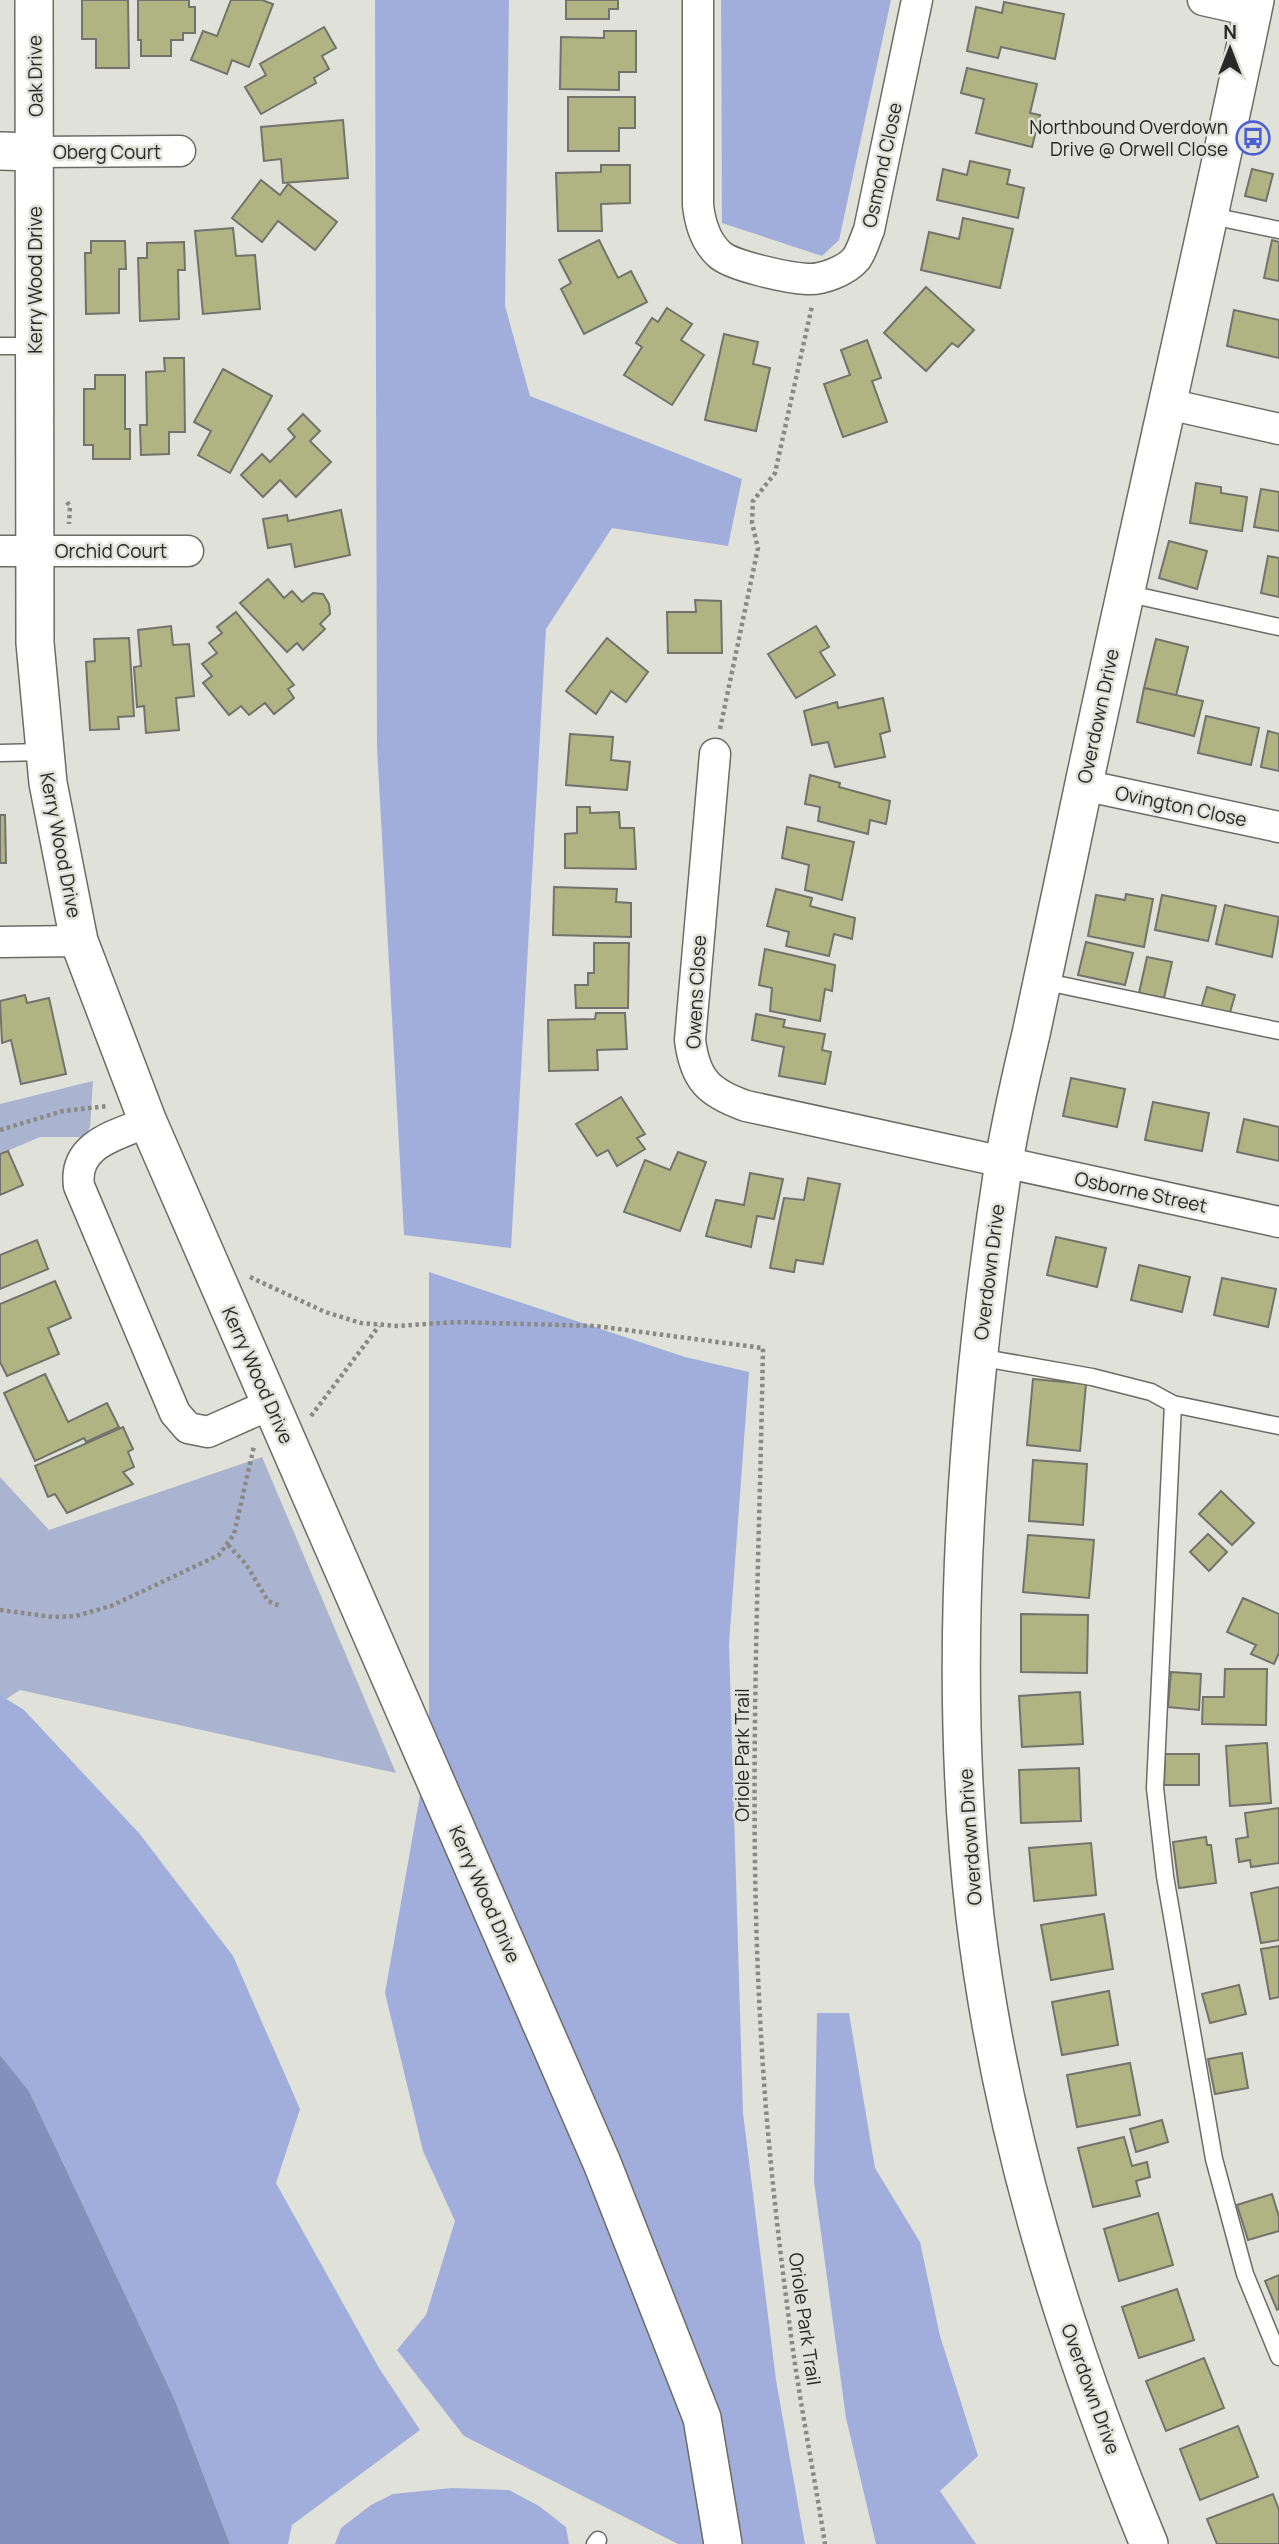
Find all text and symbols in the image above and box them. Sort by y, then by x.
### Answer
north arrow [1195,14,1265,84]
text: N [1223,19,1237,45]
street label: Oak Drive [21,35,49,117]
street label: Osmond Close [856,100,908,230]
place label: Northbound Overdown Drive @ Orwell Close [1029,114,1228,162]
bus stop icon: Northbound Overdown Drive @ Orwell Close [1234,119,1272,157]
street label: Oberg Court [53,139,161,165]
street label: Kerry Wood Drive [22,206,48,354]
street label: Orchid Court [55,538,167,564]
street label: Overdown Drive [1071,646,1125,786]
street label: Kerry Wood Drive [34,770,88,920]
street label: Ovington Close [1113,779,1249,833]
street label: Owens Close [680,934,712,1050]
street label: Osborne Street [1072,1165,1210,1219]
street label: Overdown Drive [968,1202,1010,1342]
street label: Kerry Wood Drive [216,1302,300,1448]
street label: Oriole Park Trail [729,1688,755,1822]
street label: Overdown Drive [952,1768,988,1906]
street label: Kerry Wood Drive [443,1821,527,1967]
street label: Oriole Park Trail [783,2251,827,2387]
street label: Overdown Drive [1055,2320,1127,2458]

